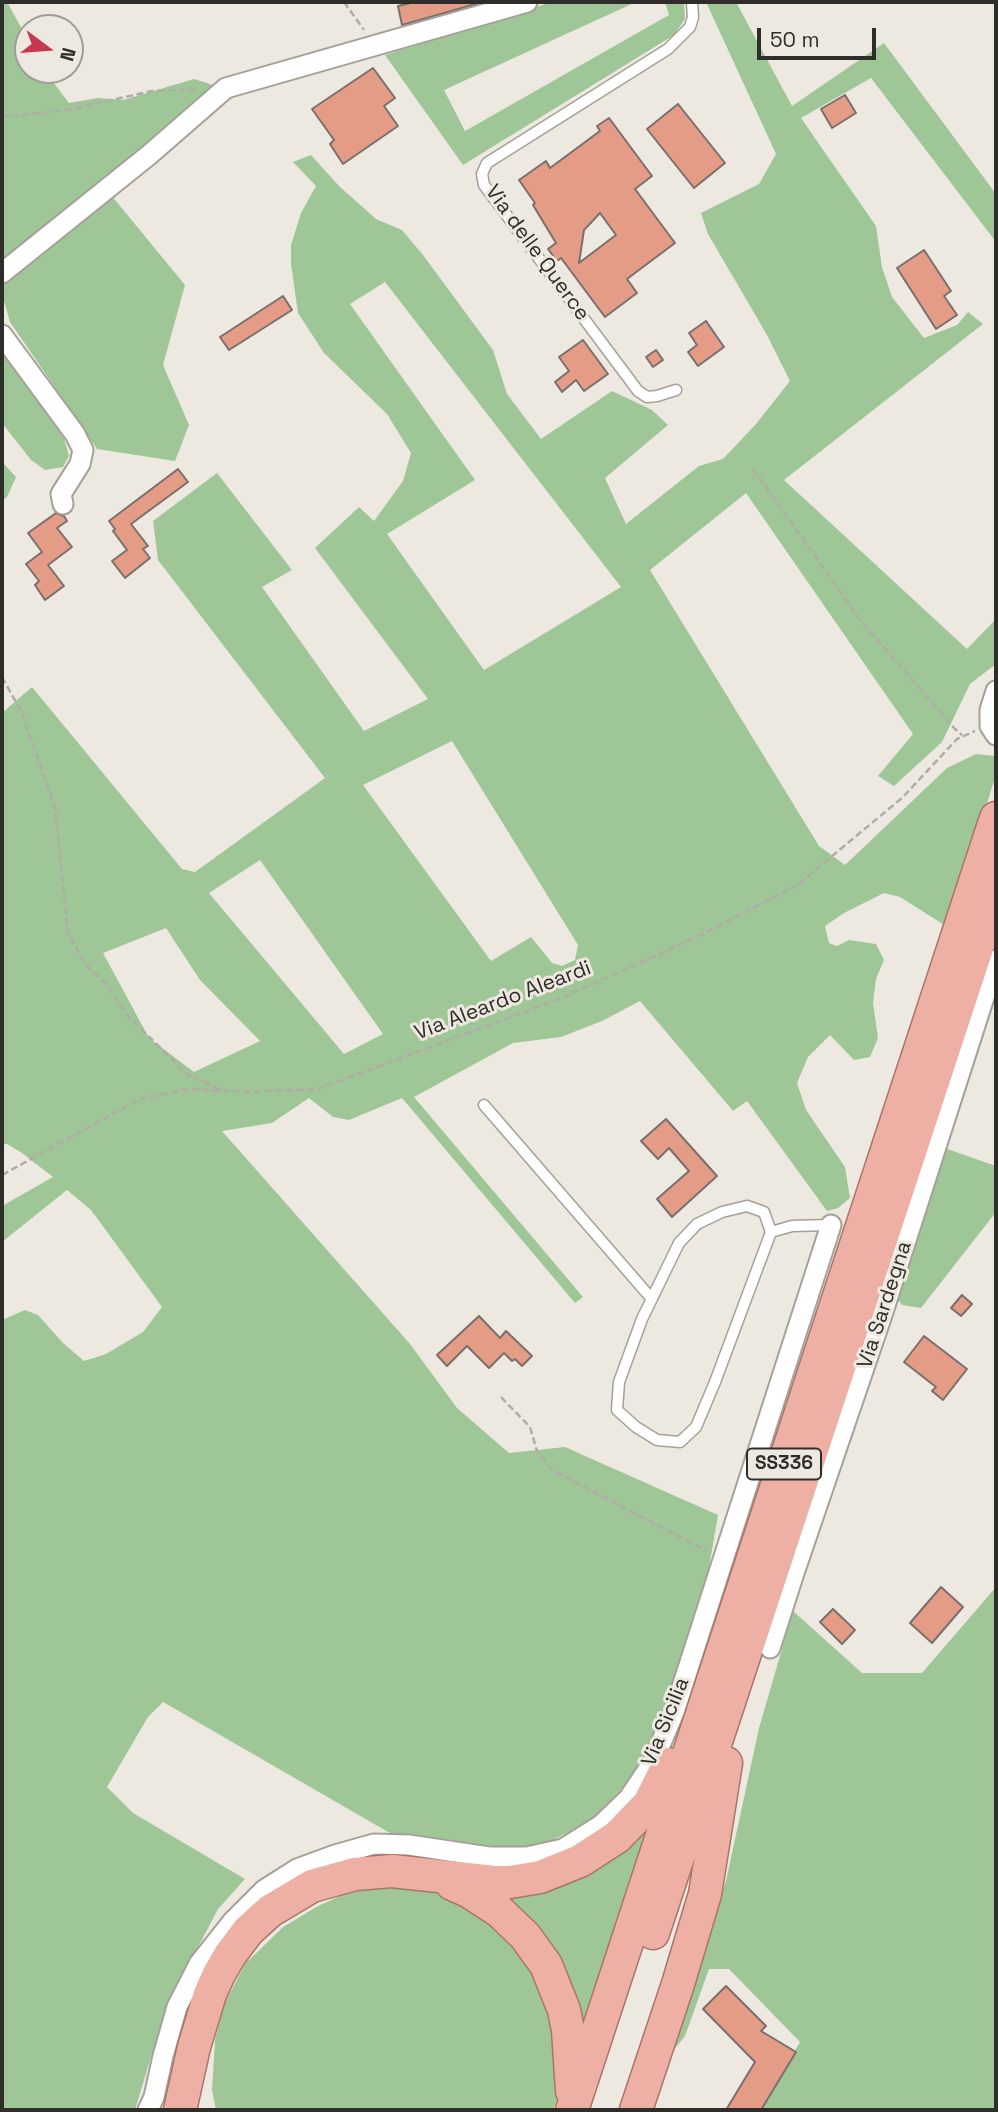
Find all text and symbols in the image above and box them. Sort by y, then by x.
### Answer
north arrow [14,14,84,84]
scale bar [760,14,879,58]
text: 50 m [770,26,820,53]
text: N [54,45,82,64]
street label: Via delle Querce [479,180,595,326]
street label: Via Aleardo Aleardi [411,956,595,1046]
street label: Via Sardegna [853,1238,917,1372]
road number: SS336 [747,1448,821,1480]
street label: Via Sicilia [637,1674,695,1770]

